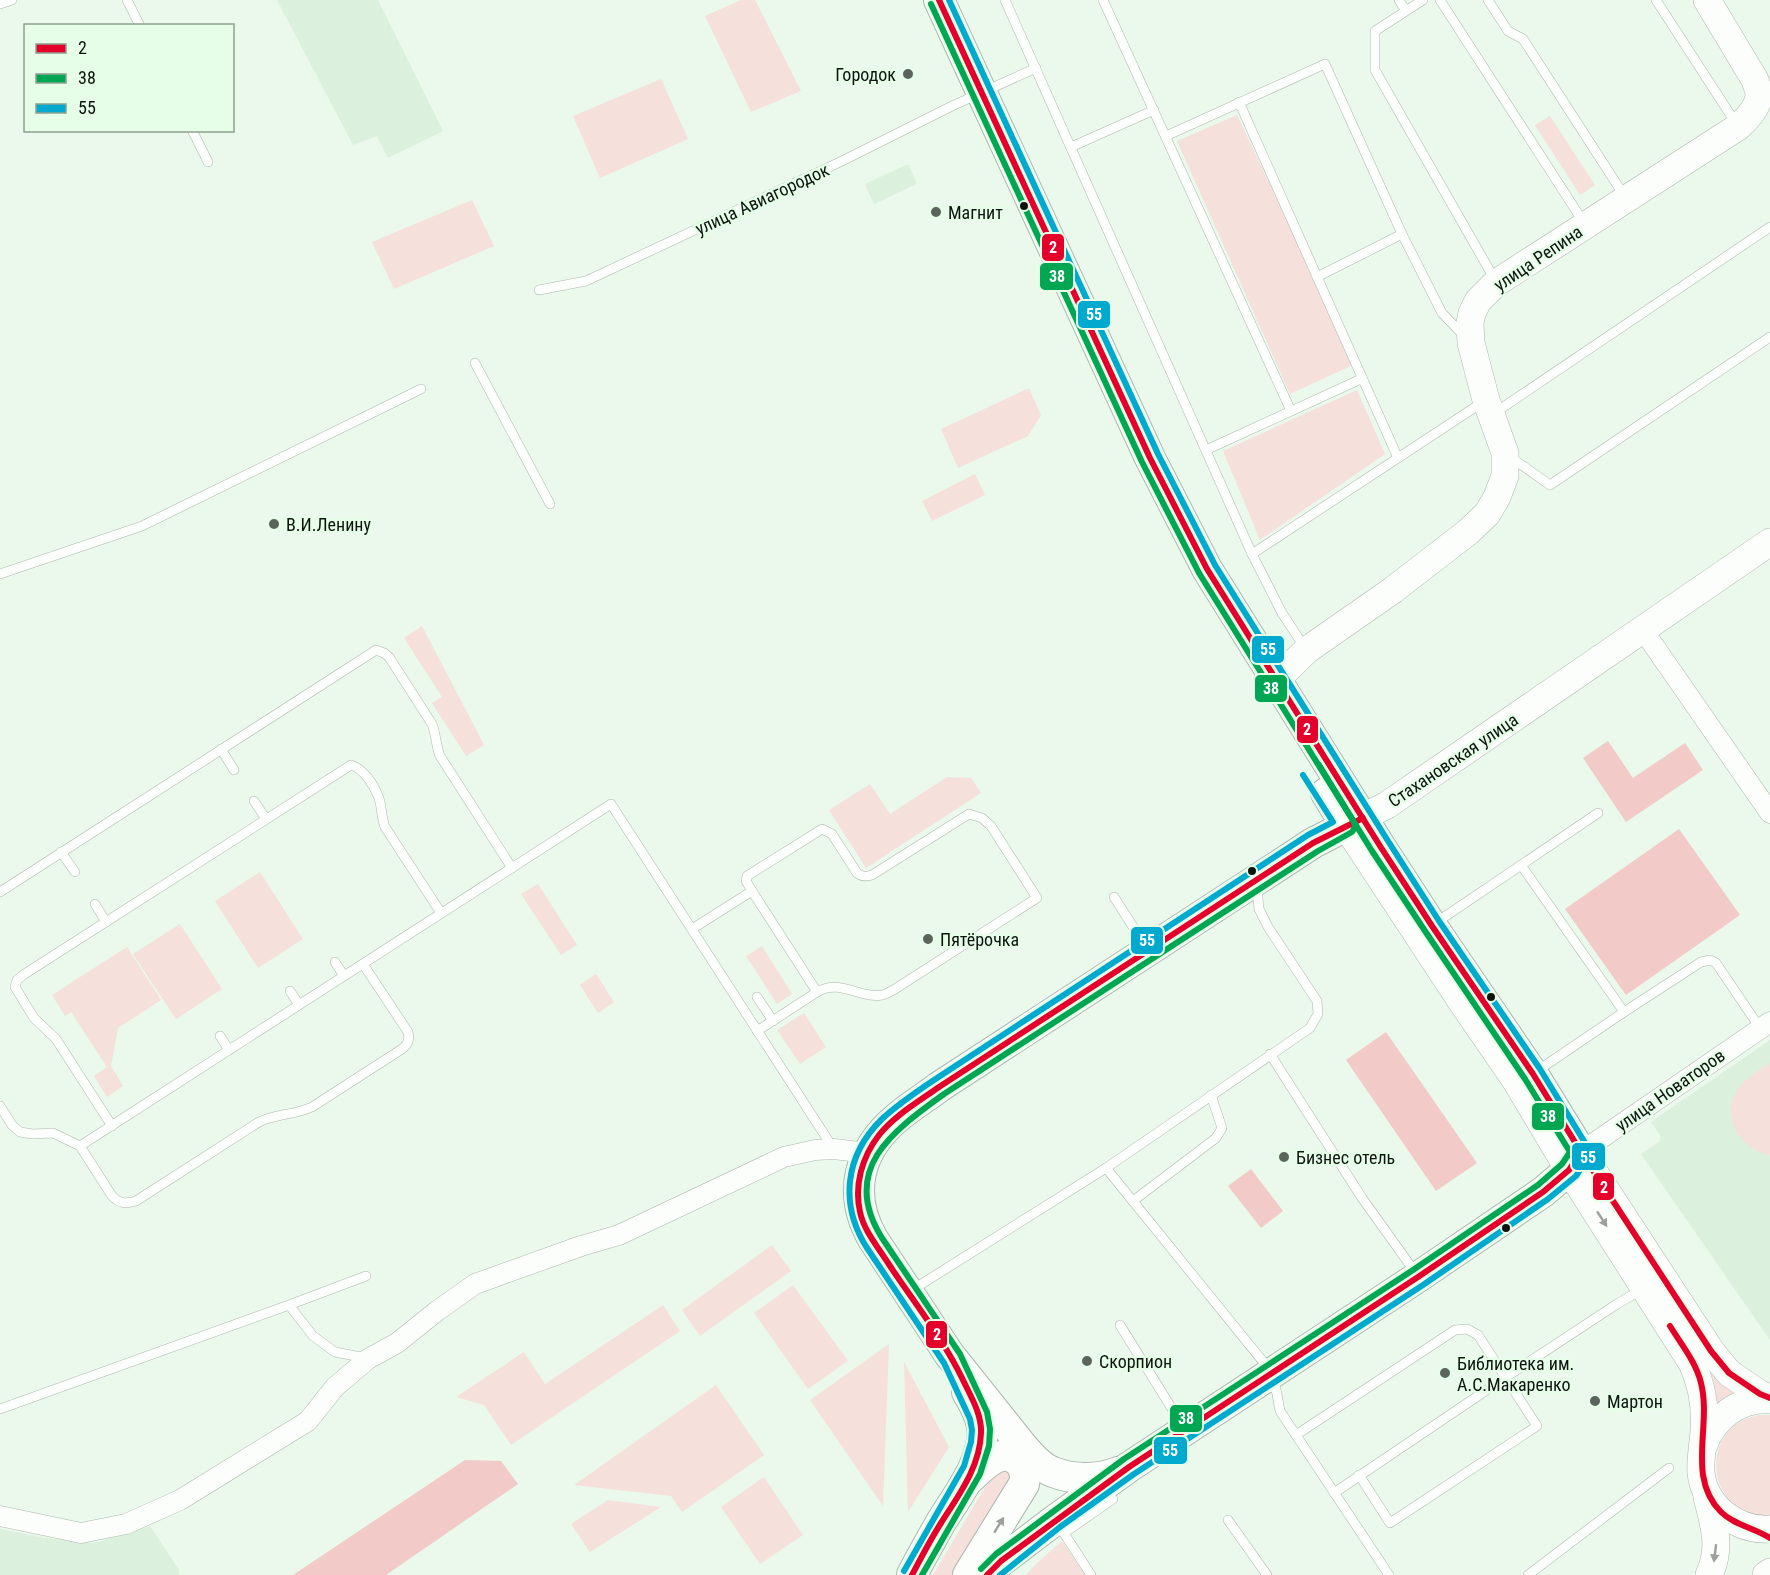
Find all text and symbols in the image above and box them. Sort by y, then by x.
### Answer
legend [24,24,234,132]
text: 2 [78,37,87,58]
place label: Городок [835,64,896,85]
text: 38 [78,67,96,88]
marker: Городок [901,67,915,81]
text: 55 [78,97,96,118]
street label: улица Авиагородок [692,159,832,239]
unlabelled marker [1018,200,1030,212]
place label: Магнит [948,202,1003,223]
marker: Магнит [929,205,943,219]
street label: улица Репина [1490,221,1586,295]
line badge: 2 [1041,233,1065,262]
text: 2 [1049,238,1057,257]
line badge: 38 [1039,262,1074,291]
text: 38 [1049,267,1065,286]
line badge: 55 [1077,300,1111,329]
text: 55 [1086,305,1102,324]
place label: В.И.Ленину [286,514,371,535]
marker: В.И.Ленину [267,517,281,531]
line badge: 55 [1251,635,1285,664]
text: 55 [1260,640,1276,659]
line badge: 38 [1254,674,1288,703]
text: 38 [1263,679,1279,698]
street label: Стахановская улица [1384,709,1522,811]
line badge: 2 [1296,715,1319,744]
text: 2 [1303,720,1311,739]
unlabelled marker [1246,865,1258,877]
line badge: 55 [1130,926,1164,955]
place label: Пятёрочка [940,929,1019,950]
text: 55 [1139,931,1155,950]
marker: Пятёрочка [921,932,935,946]
unlabelled marker [1485,991,1497,1003]
street label: улица Новаторов [1611,1044,1729,1136]
line badge: 38 [1531,1102,1565,1131]
text: 38 [1540,1107,1556,1126]
line badge: 55 [1571,1142,1606,1171]
place label: Бизнес отель [1296,1147,1395,1168]
text: 55 [1580,1148,1596,1167]
marker: Бизнес отель [1277,1150,1291,1164]
line badge: 2 [1592,1172,1615,1201]
text: 2 [1600,1178,1608,1197]
one-way arrow [1596,1211,1607,1227]
unlabelled marker [1500,1222,1512,1234]
line badge: 2 [925,1320,948,1349]
text: 2 [933,1325,941,1344]
place label: Скорпион [1099,1351,1172,1372]
place label: Библиотека им. А.С.Макаренко [1457,1353,1574,1395]
marker: Скорпион [1080,1354,1094,1368]
marker: Библиотека им. А.С.Макаренко [1438,1366,1452,1380]
place label: Мартон [1607,1391,1663,1412]
marker: Мартон [1588,1394,1602,1408]
line badge: 38 [1169,1404,1203,1433]
text: 38 [1178,1409,1194,1428]
line badge: 55 [1153,1436,1188,1465]
text: 55 [1162,1441,1178,1460]
one-way arrow [994,1517,1005,1533]
one-way arrow [1710,1544,1720,1563]

